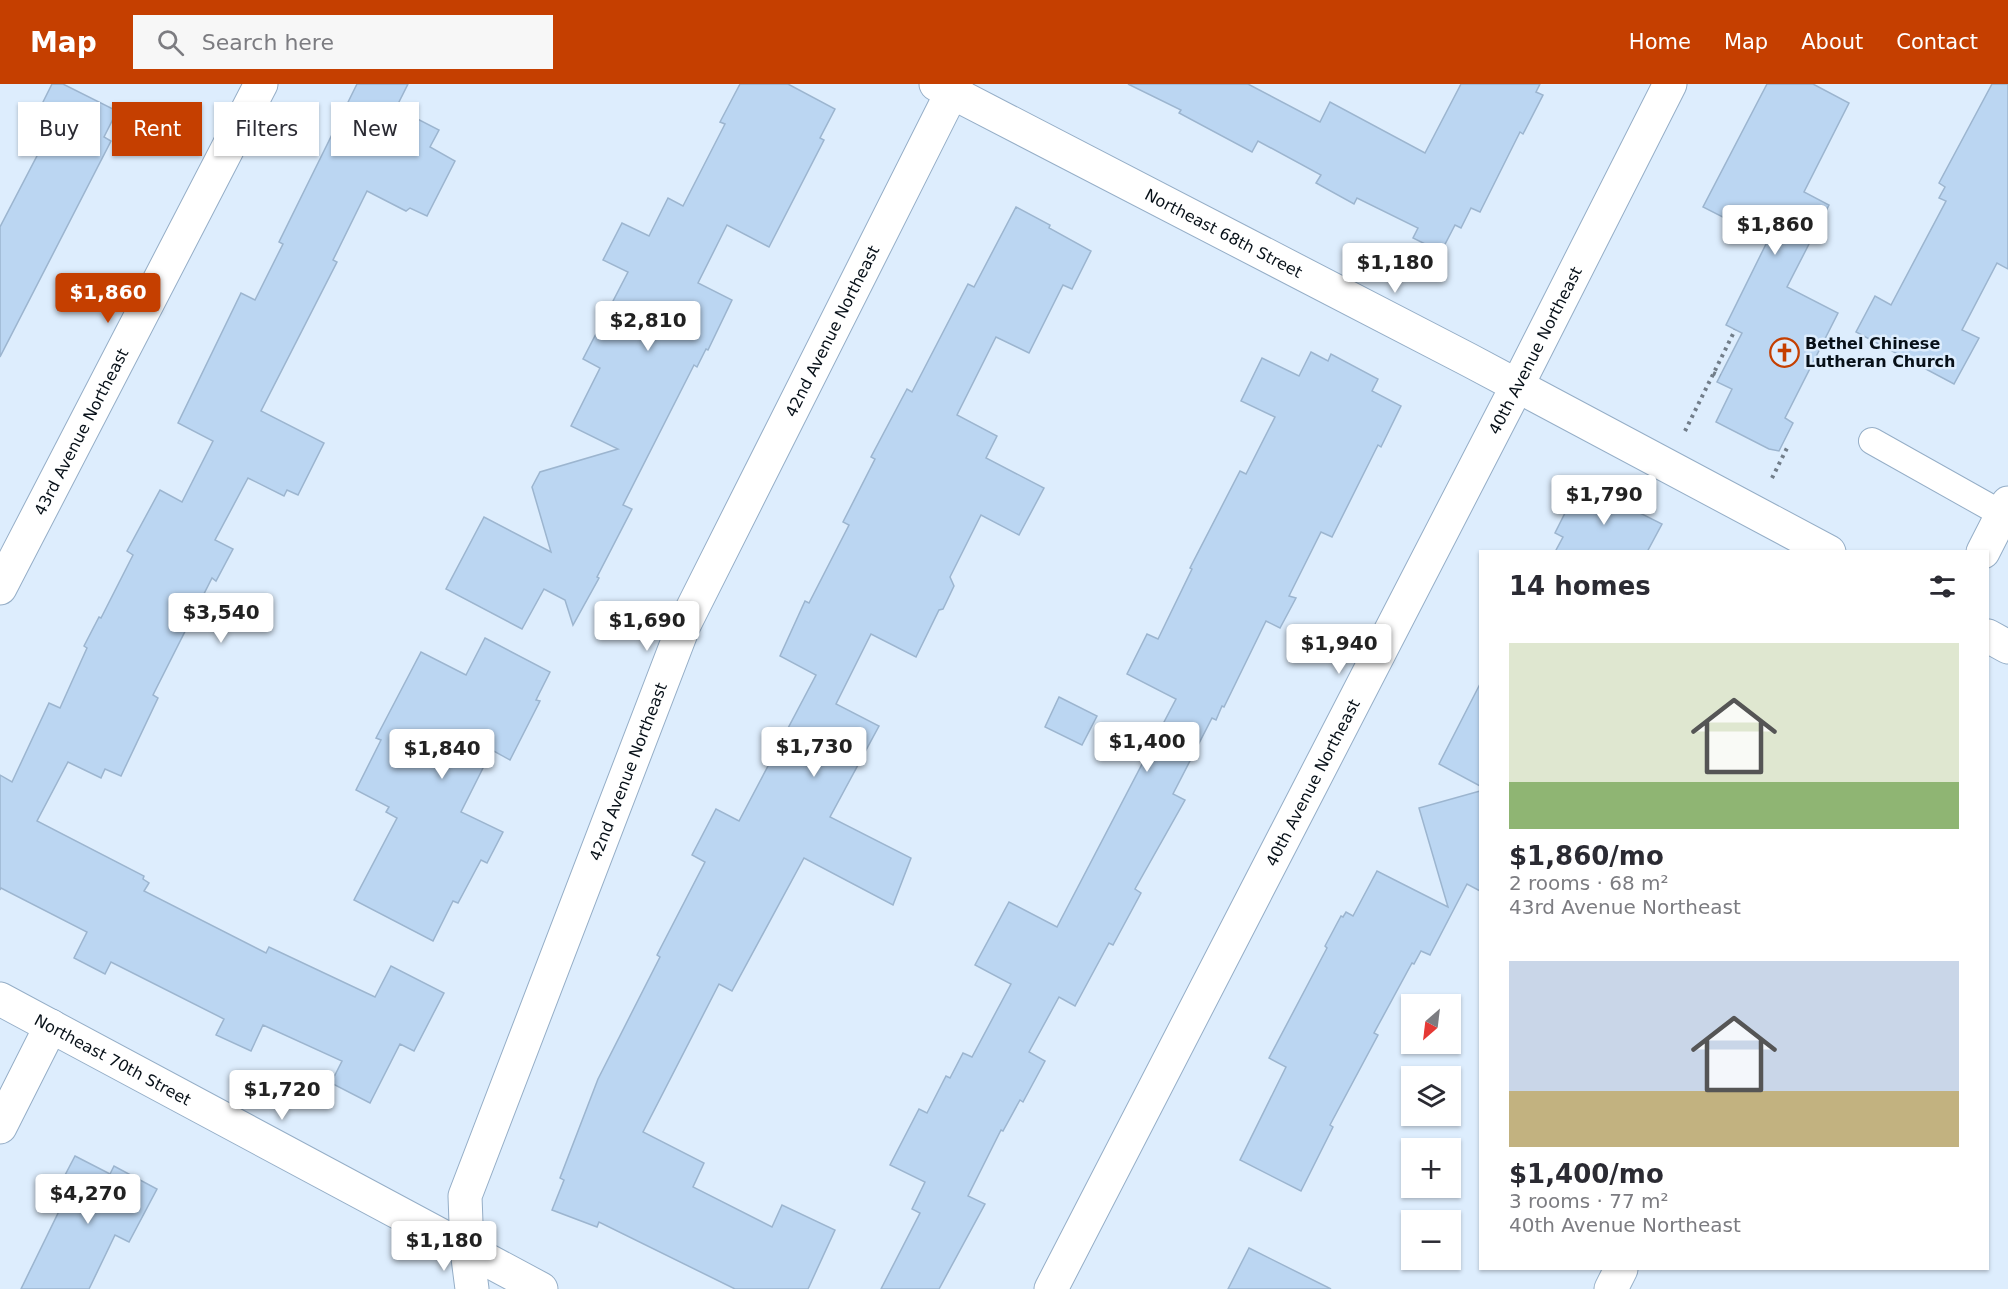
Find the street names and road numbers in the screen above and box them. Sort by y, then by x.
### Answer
street label: Northeast 68th Street [1142,184,1306,282]
street label: 42nd Avenue Northeast [781,242,883,420]
street label: 40th Avenue Northeast [1484,263,1585,437]
street label: 43rd Avenue Northeast [30,345,132,518]
street label: 42nd Avenue Northeast [585,680,671,863]
street label: 40th Avenue Northeast [1261,696,1363,869]
street label: Northeast 70th Street [31,1010,194,1109]

